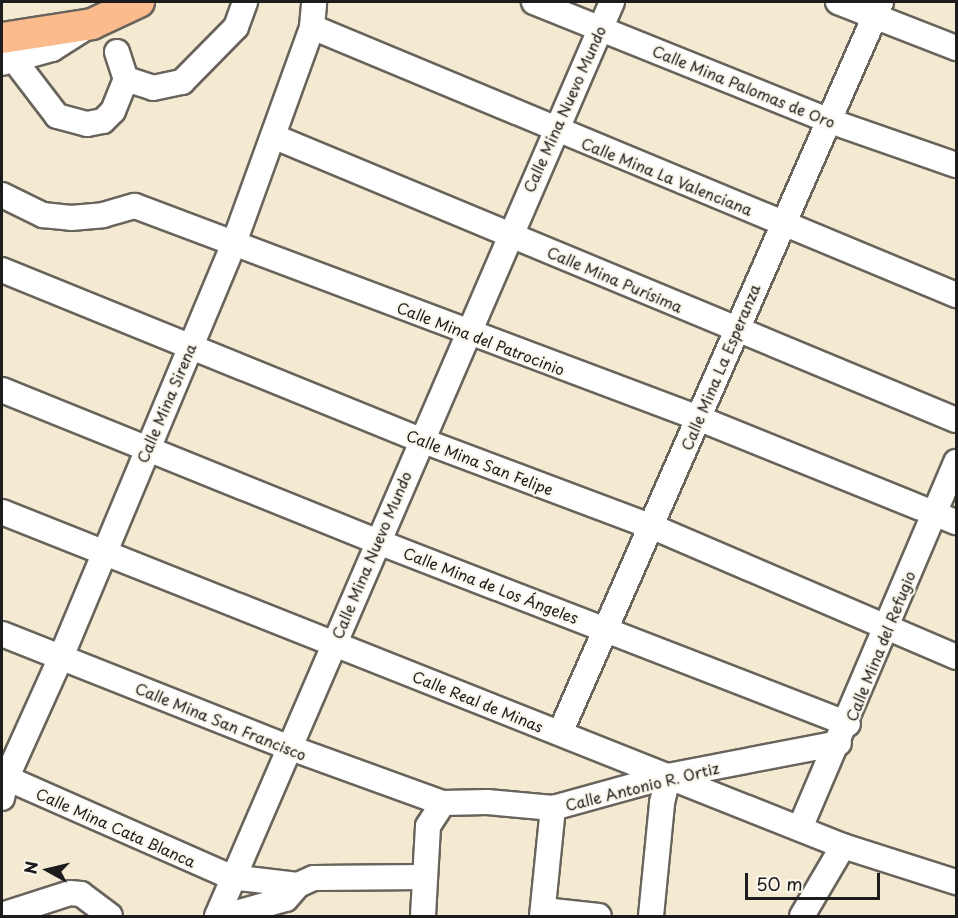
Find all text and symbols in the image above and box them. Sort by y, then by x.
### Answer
street label: Calle Mina Nuevo Mundo [519,22,609,196]
street label: Calle Mina Palomas de Oro [649,41,839,131]
street label: Calle Mina La Valenciana [578,133,756,219]
street label: Calle Mina Purísima [544,242,686,316]
street label: Calle Mina La Esperanza [677,281,763,453]
street label: Calle Mina del Patrocinio [394,297,568,379]
street label: Calle Mina Sirena [133,340,199,466]
street label: Calle Mina San Felipe [404,426,556,498]
street label: Calle Mina Nuevo Mundo [327,468,415,642]
street label: Calle Mina de Los Ángeles [399,543,583,627]
street label: Calle Mina del Refugio [841,567,919,725]
street label: Calle Real de Minas [409,666,547,736]
street label: Calle Mina San Francisco [132,678,310,764]
street label: Calle Antonio R. Ortiz [562,758,722,814]
street label: Calle Mina Cata Blanca [33,783,199,871]
north arrow [18,840,78,900]
text: N [17,860,43,875]
scale bar [748,861,883,899]
text: 50 m [756,870,803,897]

